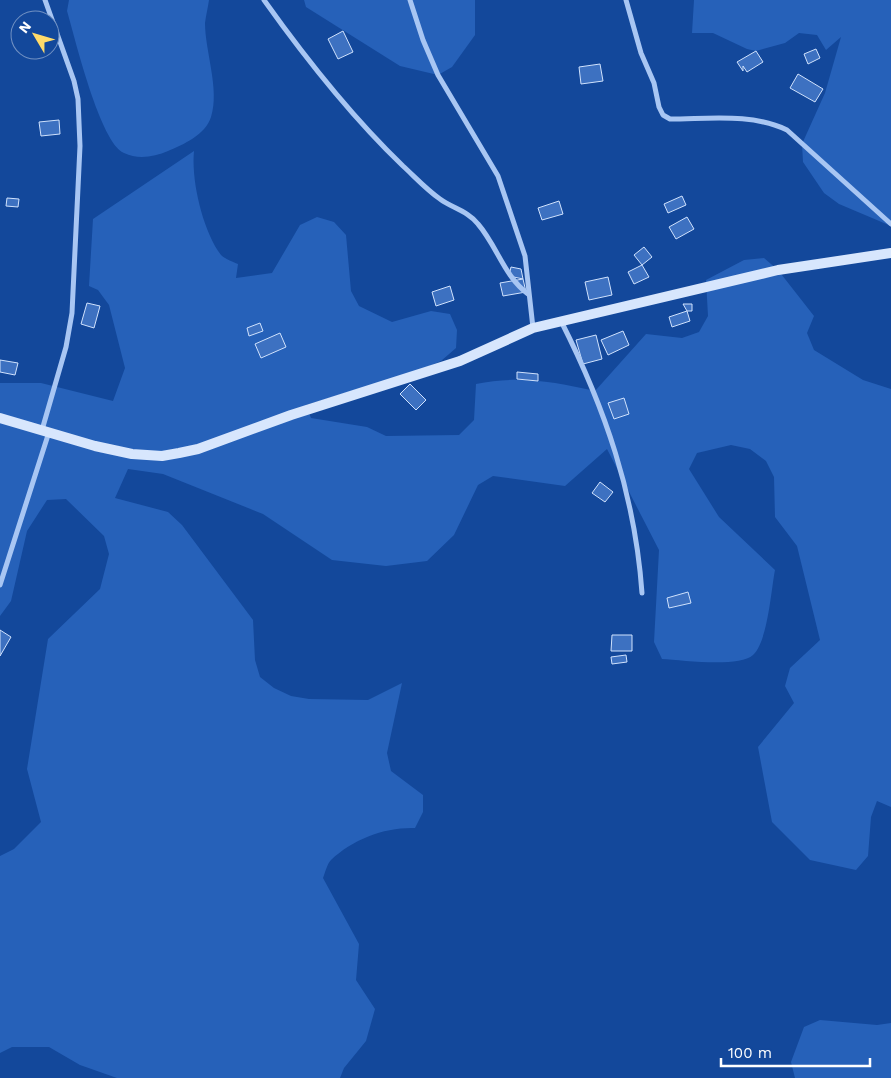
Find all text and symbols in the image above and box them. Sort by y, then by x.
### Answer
north arrow [10,10,60,60]
text: N [15,18,34,36]
scale bar [721,1036,870,1068]
text: 100 m [728,1044,772,1062]

